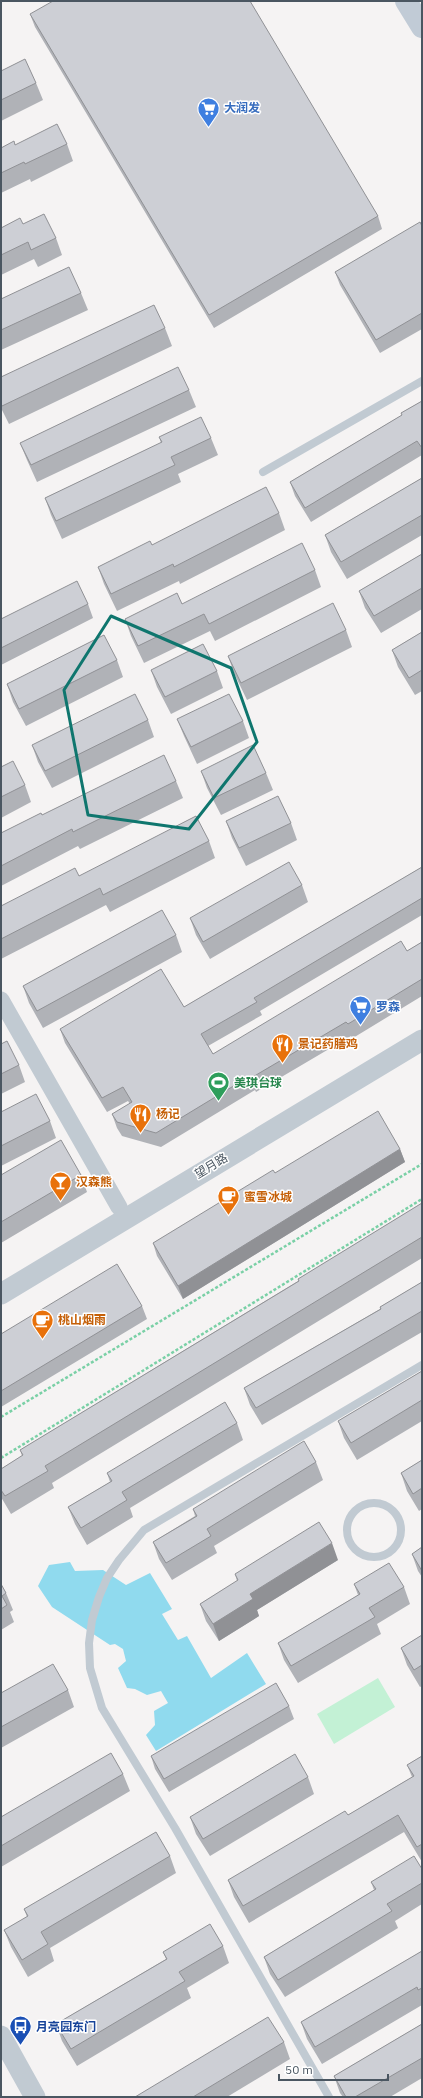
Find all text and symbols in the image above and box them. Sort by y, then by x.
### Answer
supermarket icon: 大润发 [196,95,222,128]
place label: 大润发 [224,100,260,115]
supermarket icon: 罗森 [347,994,373,1027]
place label: 罗森 [376,999,400,1014]
restaurant icon: 景记药膳鸡 [269,1031,295,1064]
place label: 景记药膳鸡 [298,1036,358,1051]
sports icon: 美琪台球 [205,1070,231,1103]
place label: 美琪台球 [234,1075,282,1090]
restaurant icon: 杨记 [128,1101,154,1134]
place label: 杨记 [156,1106,180,1121]
street label: 望月路 [191,1150,230,1181]
bar icon: 汉森熊 [48,1169,74,1202]
place label: 汉森熊 [76,1174,112,1189]
cafe icon: 蜜雪冰城 [215,1184,241,1217]
place label: 蜜雪冰城 [244,1189,292,1204]
cafe icon: 桃山烟雨 [30,1307,56,1340]
place label: 桃山烟雨 [58,1312,106,1327]
bus stop icon: 月亮园东门 [8,2014,34,2047]
place label: 月亮园东门 [36,2019,96,2034]
scale bar [279,2056,388,2082]
text: 50 m [285,2062,313,2077]

